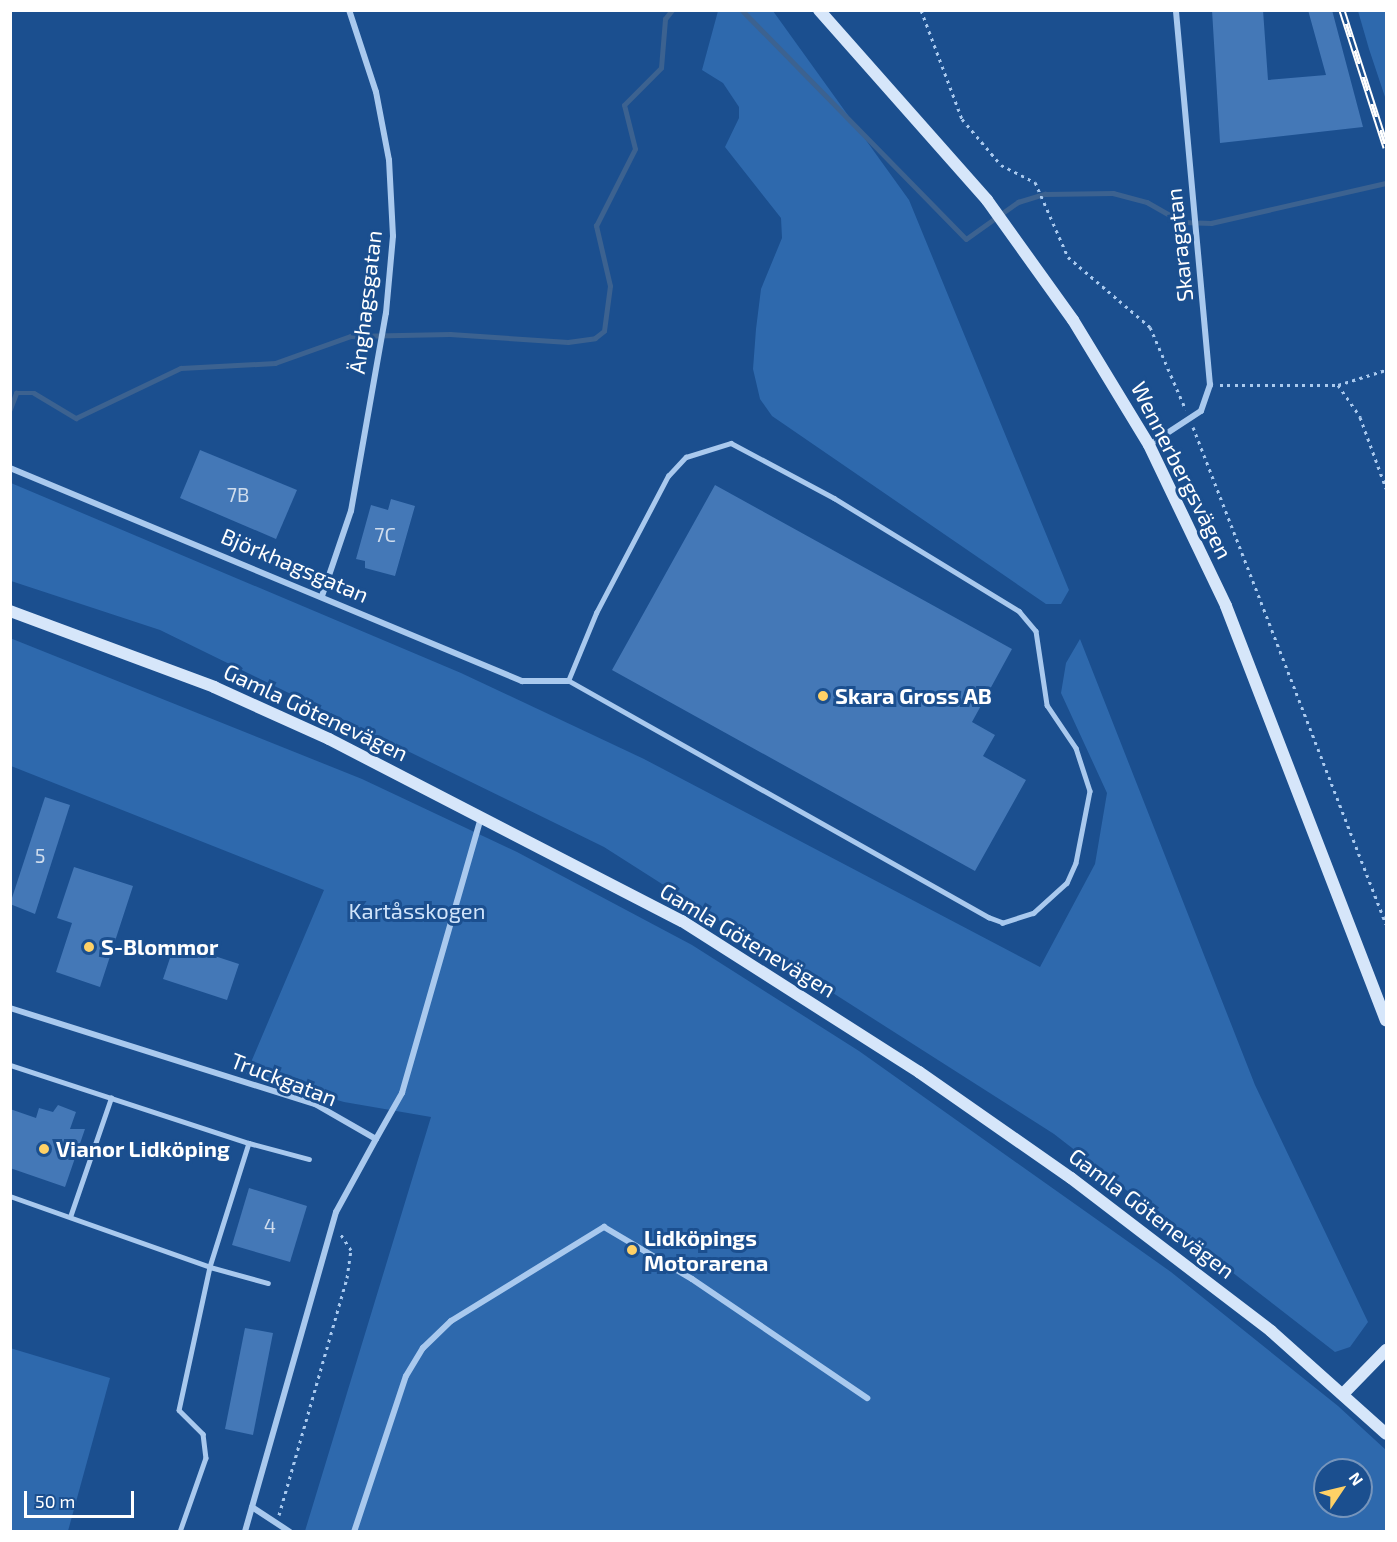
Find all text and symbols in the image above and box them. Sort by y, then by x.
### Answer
street label: Skaragatan [1160,187,1198,303]
street label: Änghagsgatan [343,229,387,375]
street label: Wennerbergsvägen [1126,377,1238,563]
house number: 7B [227,482,249,506]
street label: Björkhagsgatan [217,522,373,608]
house number: 7C [374,522,396,546]
street label: Gamla Götenevägen [220,658,412,766]
place label: Skara Gross AB [835,683,992,709]
marker: Skara Gross AB [816,689,830,703]
house number: 5 [35,843,45,867]
street label: Gamla Götenevägen [655,877,841,1003]
park label: Kartåsskogen [349,898,485,924]
place label: S-Blommor [101,934,218,960]
marker: S-Blommor [82,940,96,954]
street label: Truckgatan [227,1047,341,1111]
place label: Vianor Lidköping [56,1136,230,1162]
marker: Vianor Lidköping [37,1142,51,1156]
street label: Gamla Götenevägen [1064,1142,1240,1284]
house number: 4 [264,1213,276,1237]
place label: Lidköpings Motorarena [644,1224,768,1276]
marker: Lidköpings Motorarena [625,1243,639,1257]
north arrow [1313,1458,1373,1518]
text: N [1345,1468,1368,1489]
scale bar [27,1479,136,1517]
text: 50 m [35,1490,75,1512]

